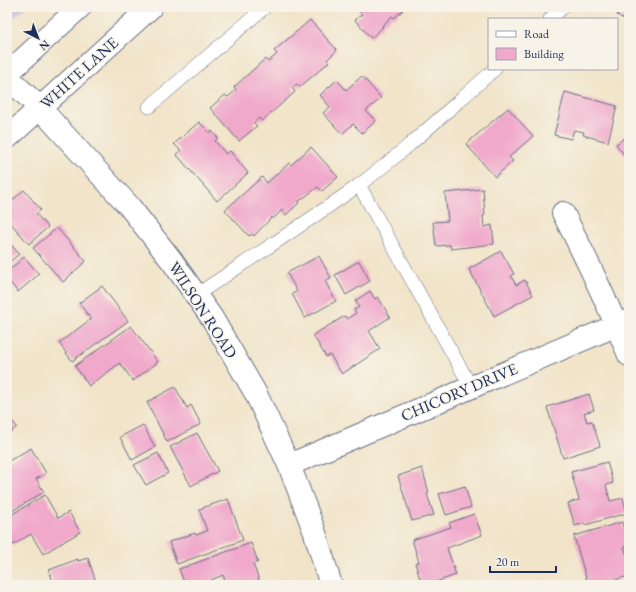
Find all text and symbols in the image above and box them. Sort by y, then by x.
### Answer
north arrow [18,18,58,58]
legend [488,18,618,70]
text: Road [524,26,550,42]
street label: WHITE LANE [36,33,122,113]
text: Building [524,46,565,62]
street label: WILSON ROAD [164,258,242,362]
street label: CHICORY DRIVE [398,358,520,426]
scale bar [490,548,556,574]
text: 20 m [496,554,520,570]

